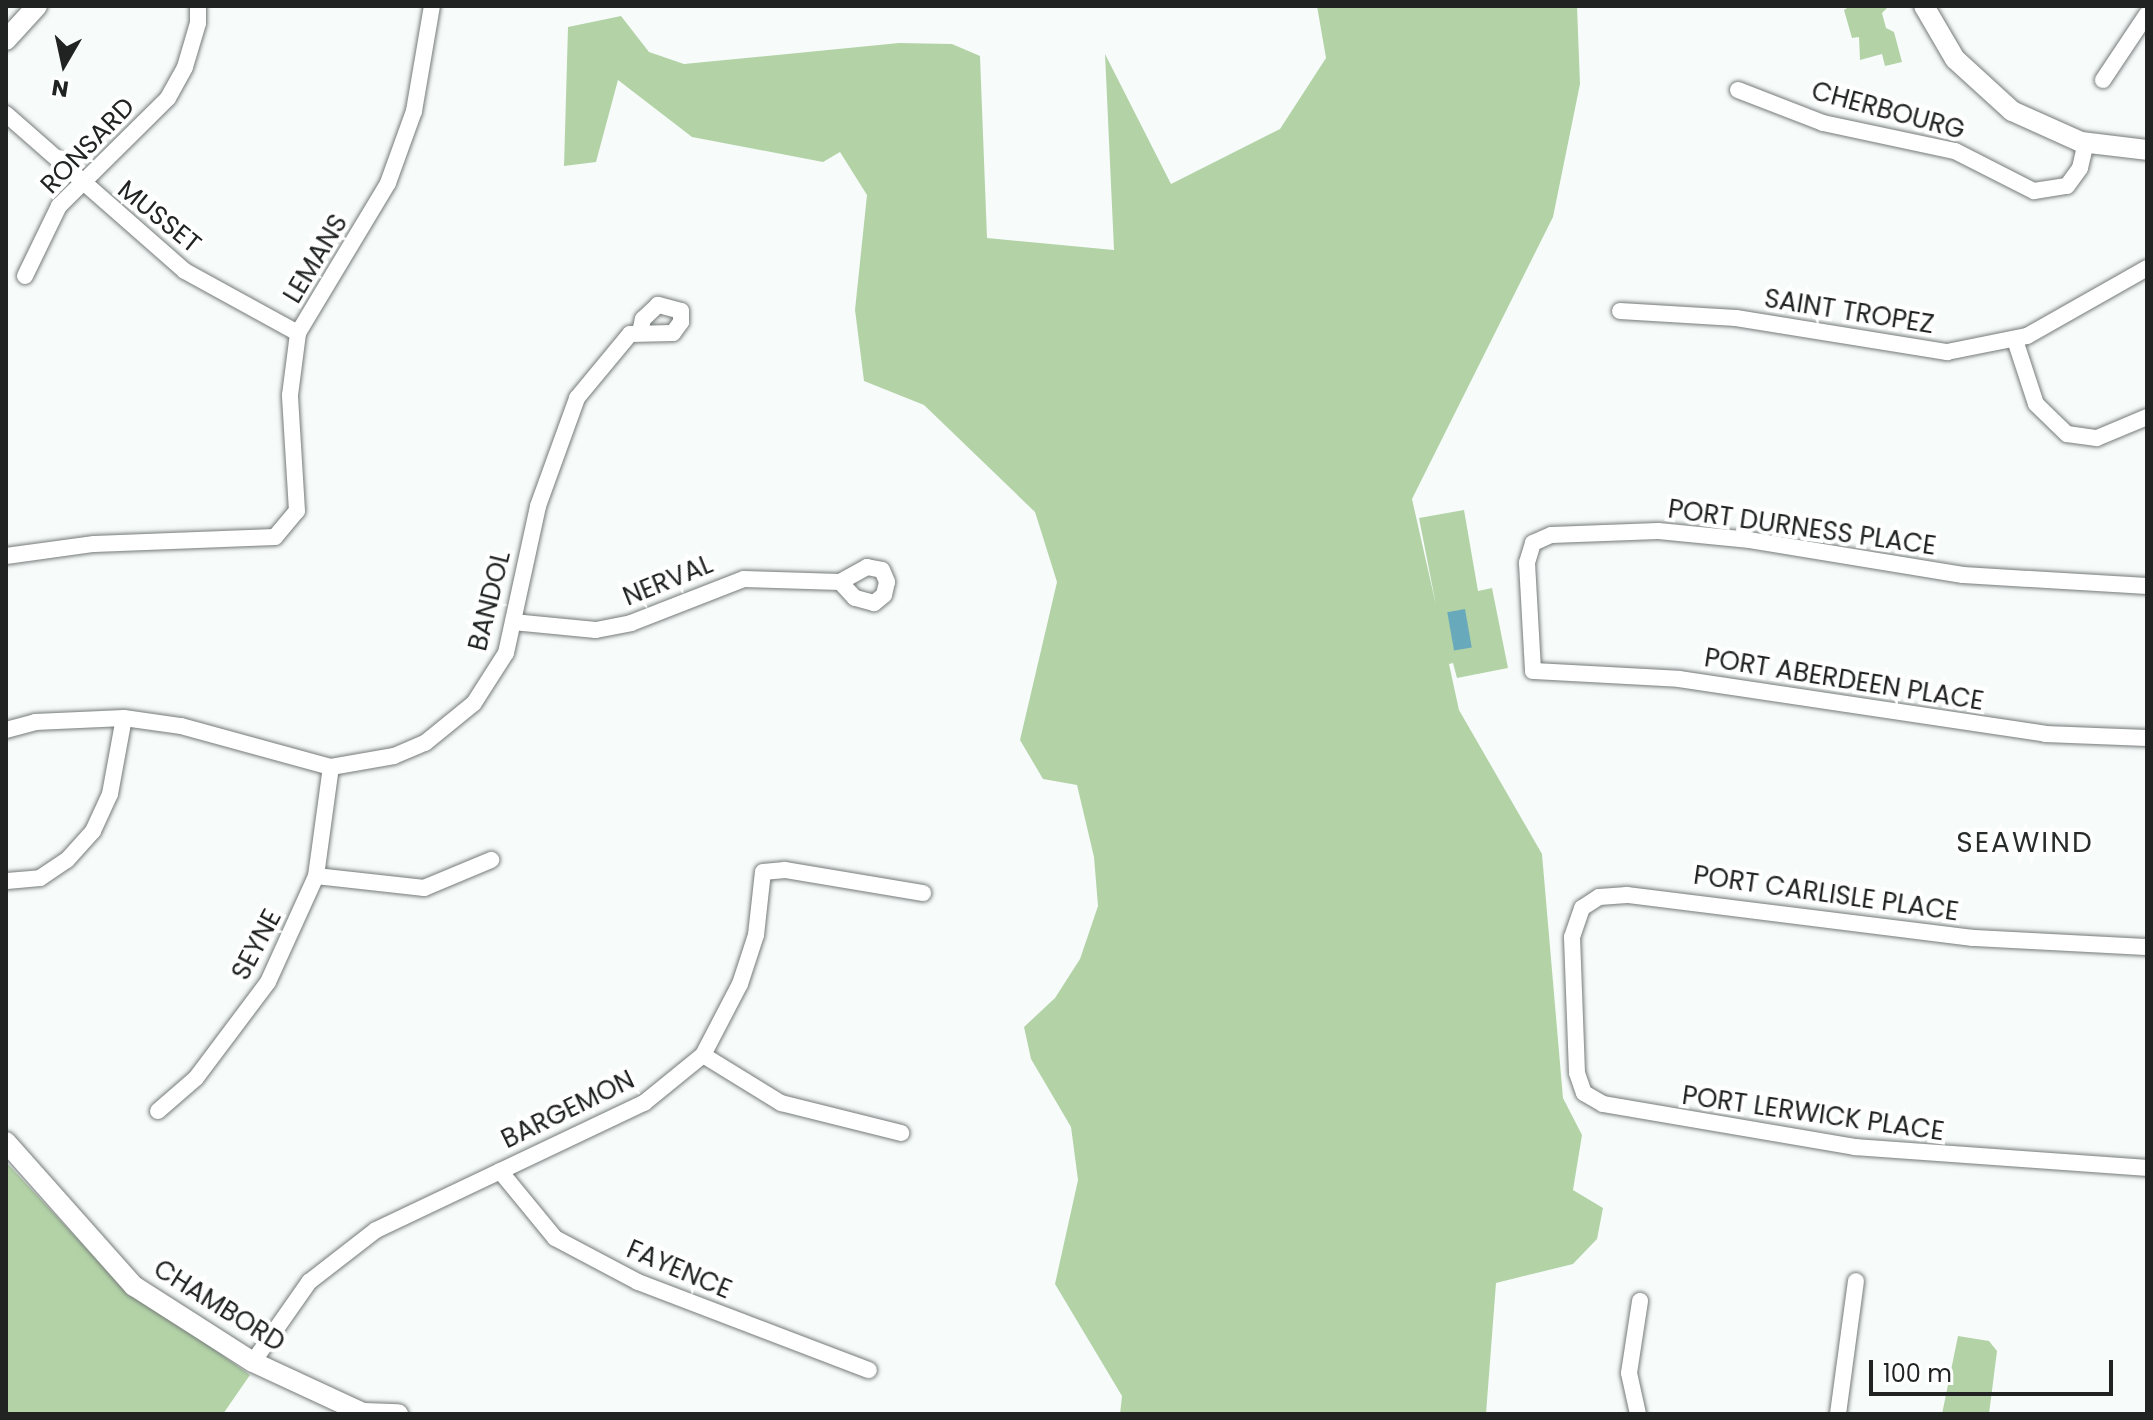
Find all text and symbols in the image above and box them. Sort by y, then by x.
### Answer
north arrow [24,24,104,104]
text: N [50,72,71,105]
street label: CHERBOURG [1808,76,1968,146]
street label: RONSARD [35,91,141,201]
street label: MUSSET [111,174,207,260]
street label: LEMANS [277,209,355,309]
street label: SAINT TROPEZ [1762,283,1936,341]
street label: PORT DURNESS PLACE [1666,494,1938,562]
street label: BANDOL [463,548,517,654]
street label: NERVAL [619,549,717,613]
street label: PORT ABERDEEN PLACE [1702,643,1986,717]
district label: SEAWIND [1956,826,2094,860]
street label: PORT CARLISLE PLACE [1691,860,1961,928]
street label: SEYNE [226,904,288,986]
street label: BARGEMON [496,1064,640,1156]
street label: PORT LERWICK PLACE [1680,1080,1946,1148]
street label: FAYENCE [622,1234,736,1306]
street label: CHAMBORD [148,1253,290,1359]
scale bar [1873,1344,2117,1394]
text: 100 m [1883,1357,1952,1390]

